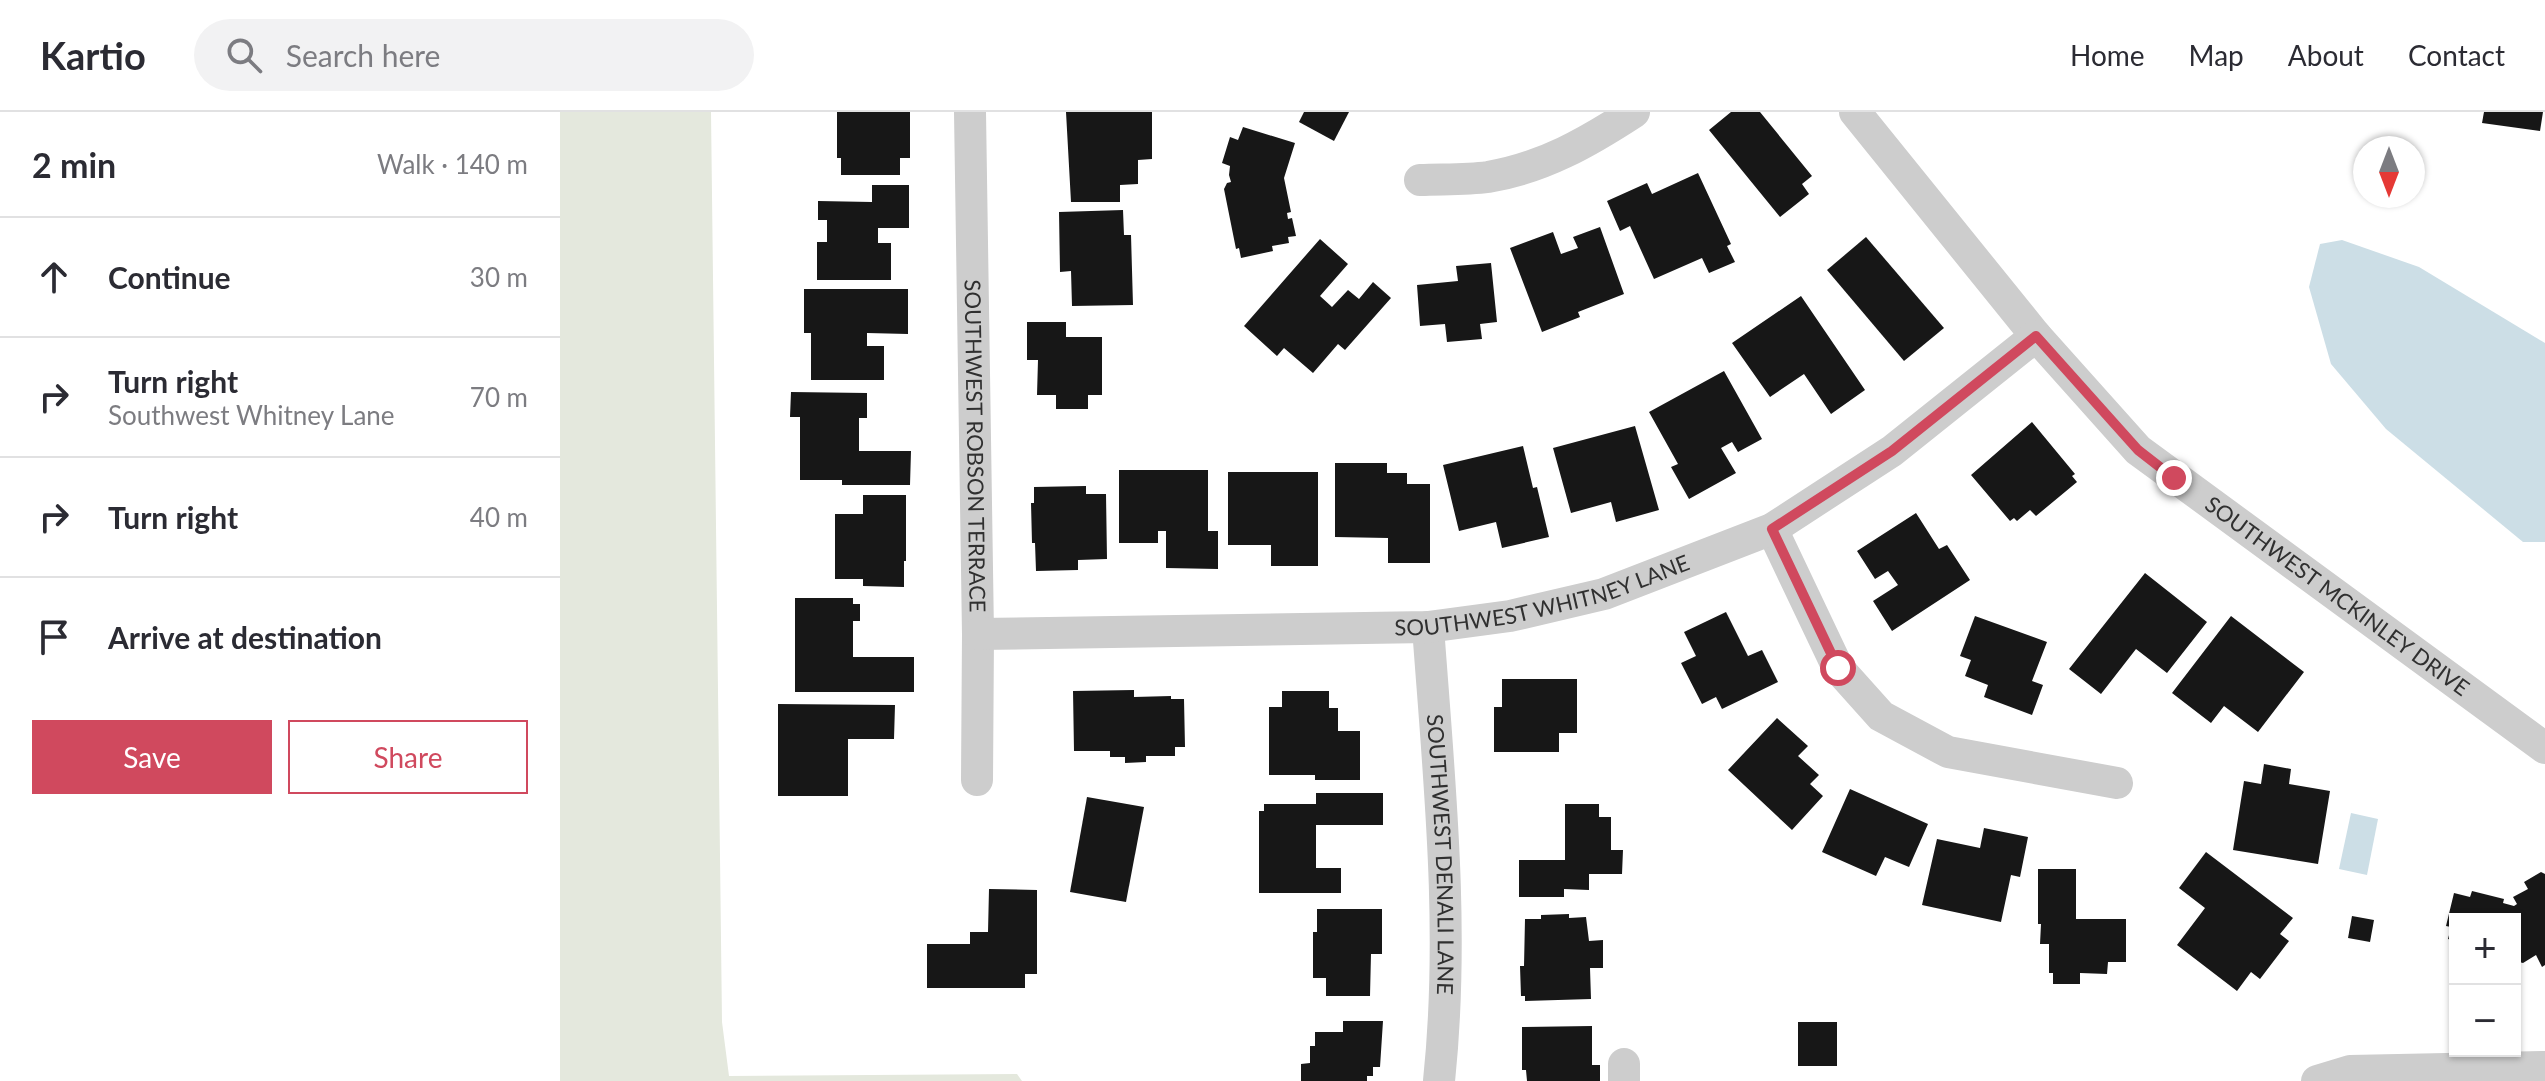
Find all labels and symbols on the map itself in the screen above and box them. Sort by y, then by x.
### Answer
north arrow [2353,136,2425,208]
street label: SOUTHWEST ROBSON TERRACE [960,279,992,613]
route end [2156,460,2192,496]
street label: SOUTHWEST MCKINLEY DRIVE [2200,490,2475,701]
street label: SOUTHWEST WHITNEY LANE [1394,548,1693,641]
route start [1820,650,1856,686]
street label: SOUTHWEST DENALI LANE [1422,713,1460,995]

